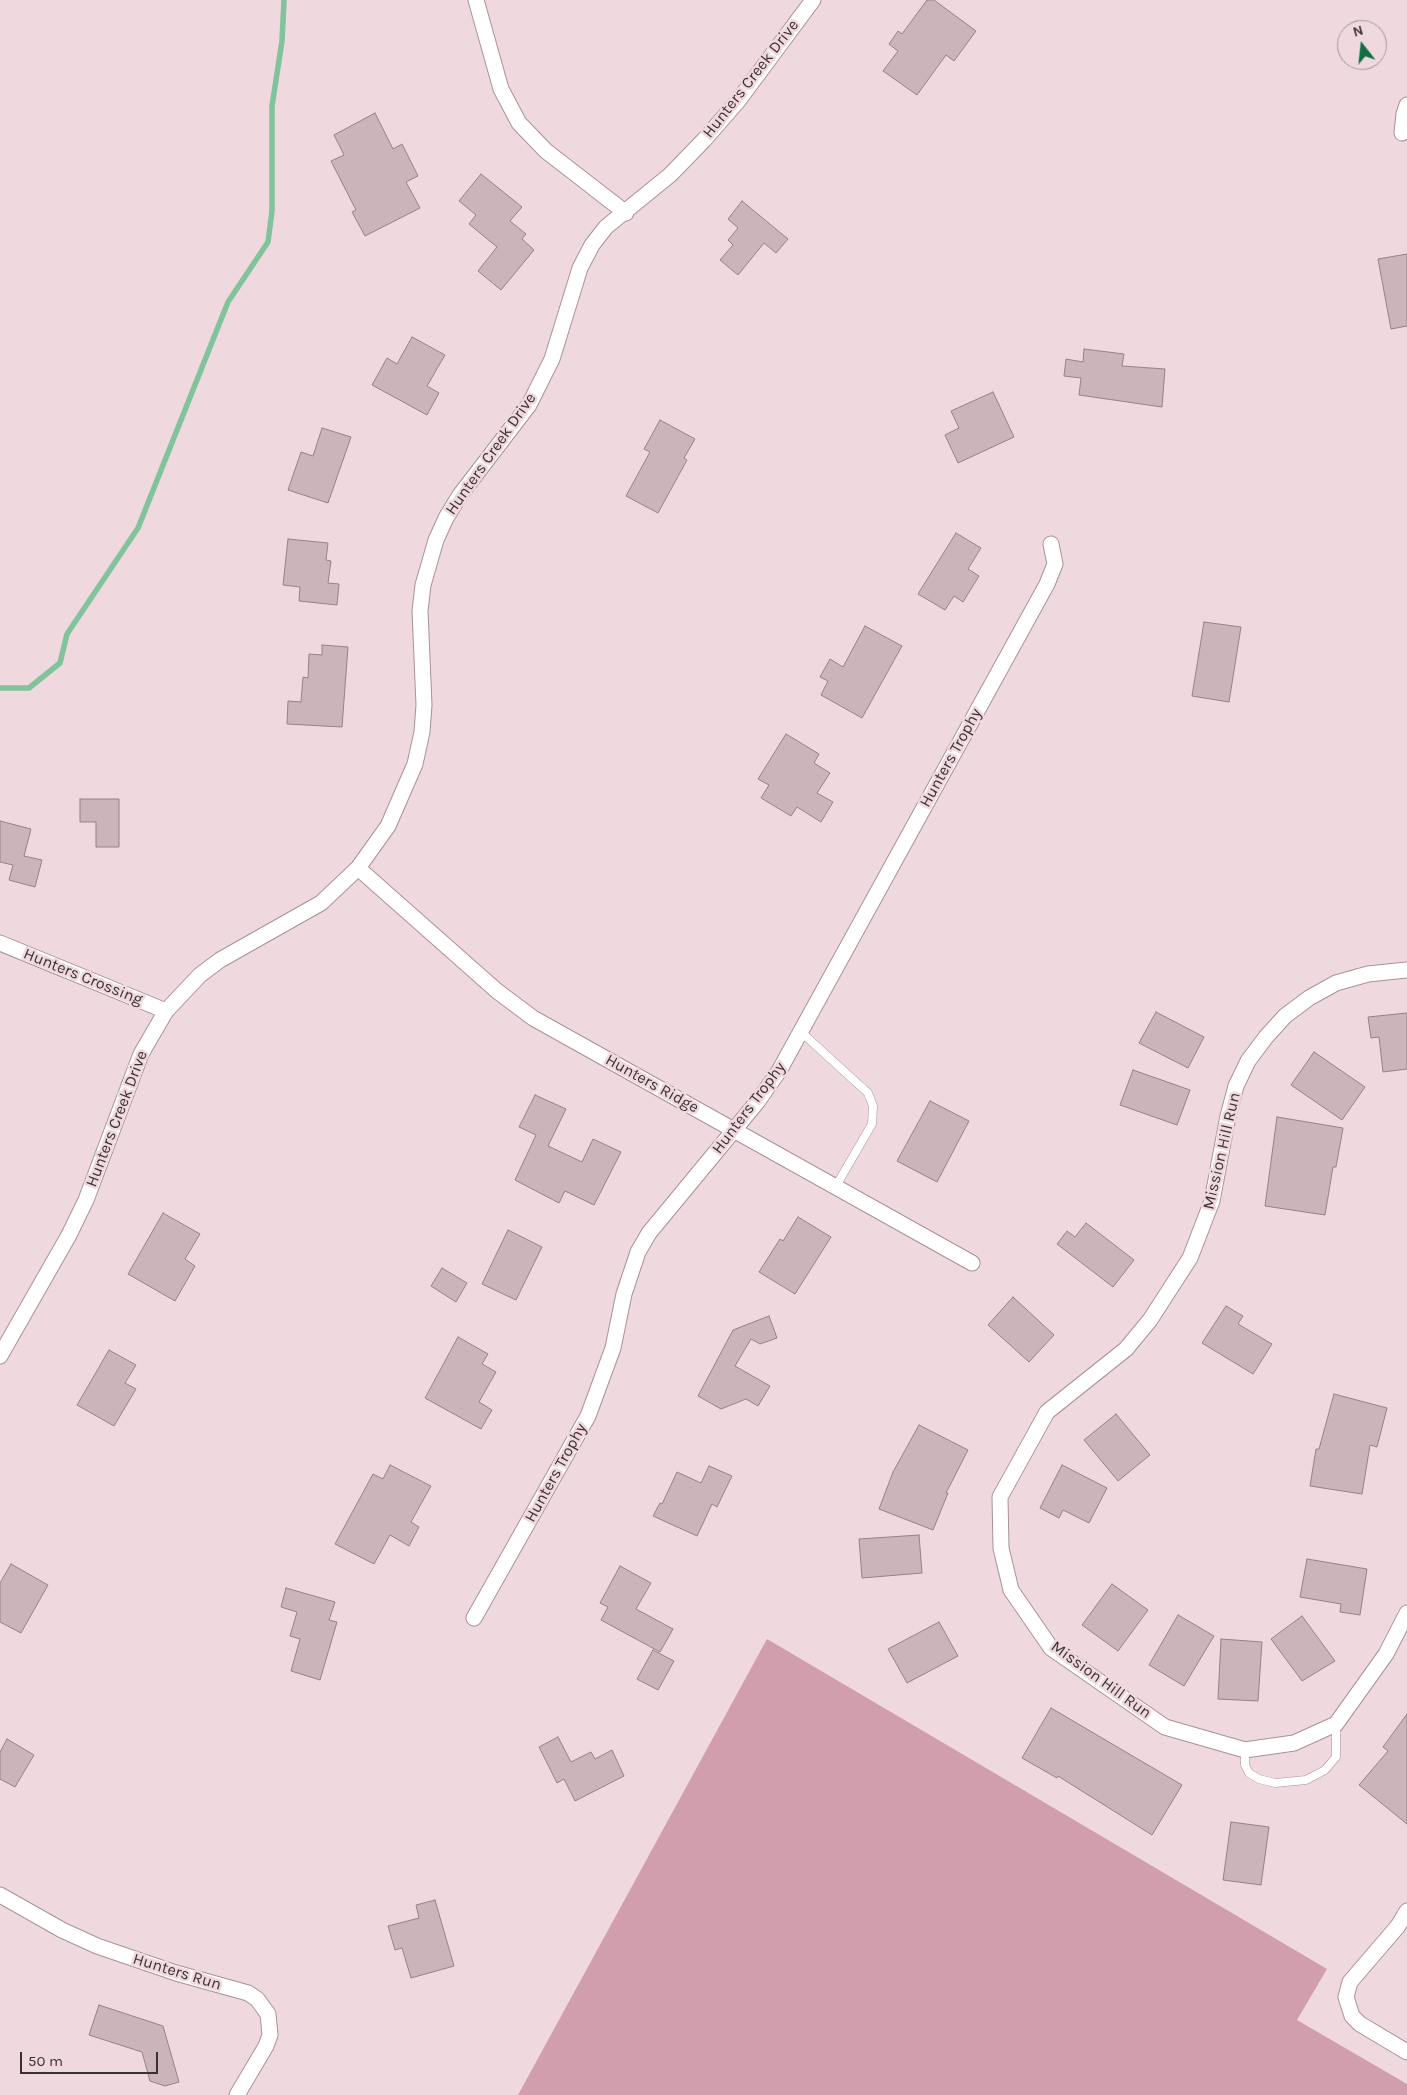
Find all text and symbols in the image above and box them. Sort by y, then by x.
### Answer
street label: Hunters Creek Drive [699,16,803,142]
north arrow [1337,20,1387,70]
text: N [1351,22,1365,41]
street label: Hunters Creek Drive [442,389,540,519]
street label: Hunters Trophy [916,705,986,811]
street label: Hunters Crossing [21,944,145,1010]
street label: Hunters Creek Drive [82,1048,152,1190]
street label: Hunters Ridge [602,1051,702,1117]
street label: Hunters Trophy [708,1058,790,1158]
street label: Mission Hill Run [1199,1091,1245,1211]
street label: Hunters Trophy [521,1420,591,1526]
street label: Mission Hill Run [1047,1637,1155,1723]
street label: Hunters Run [130,1949,224,1995]
scale bar [22,2042,160,2074]
text: 50 m [28,2052,63,2070]

